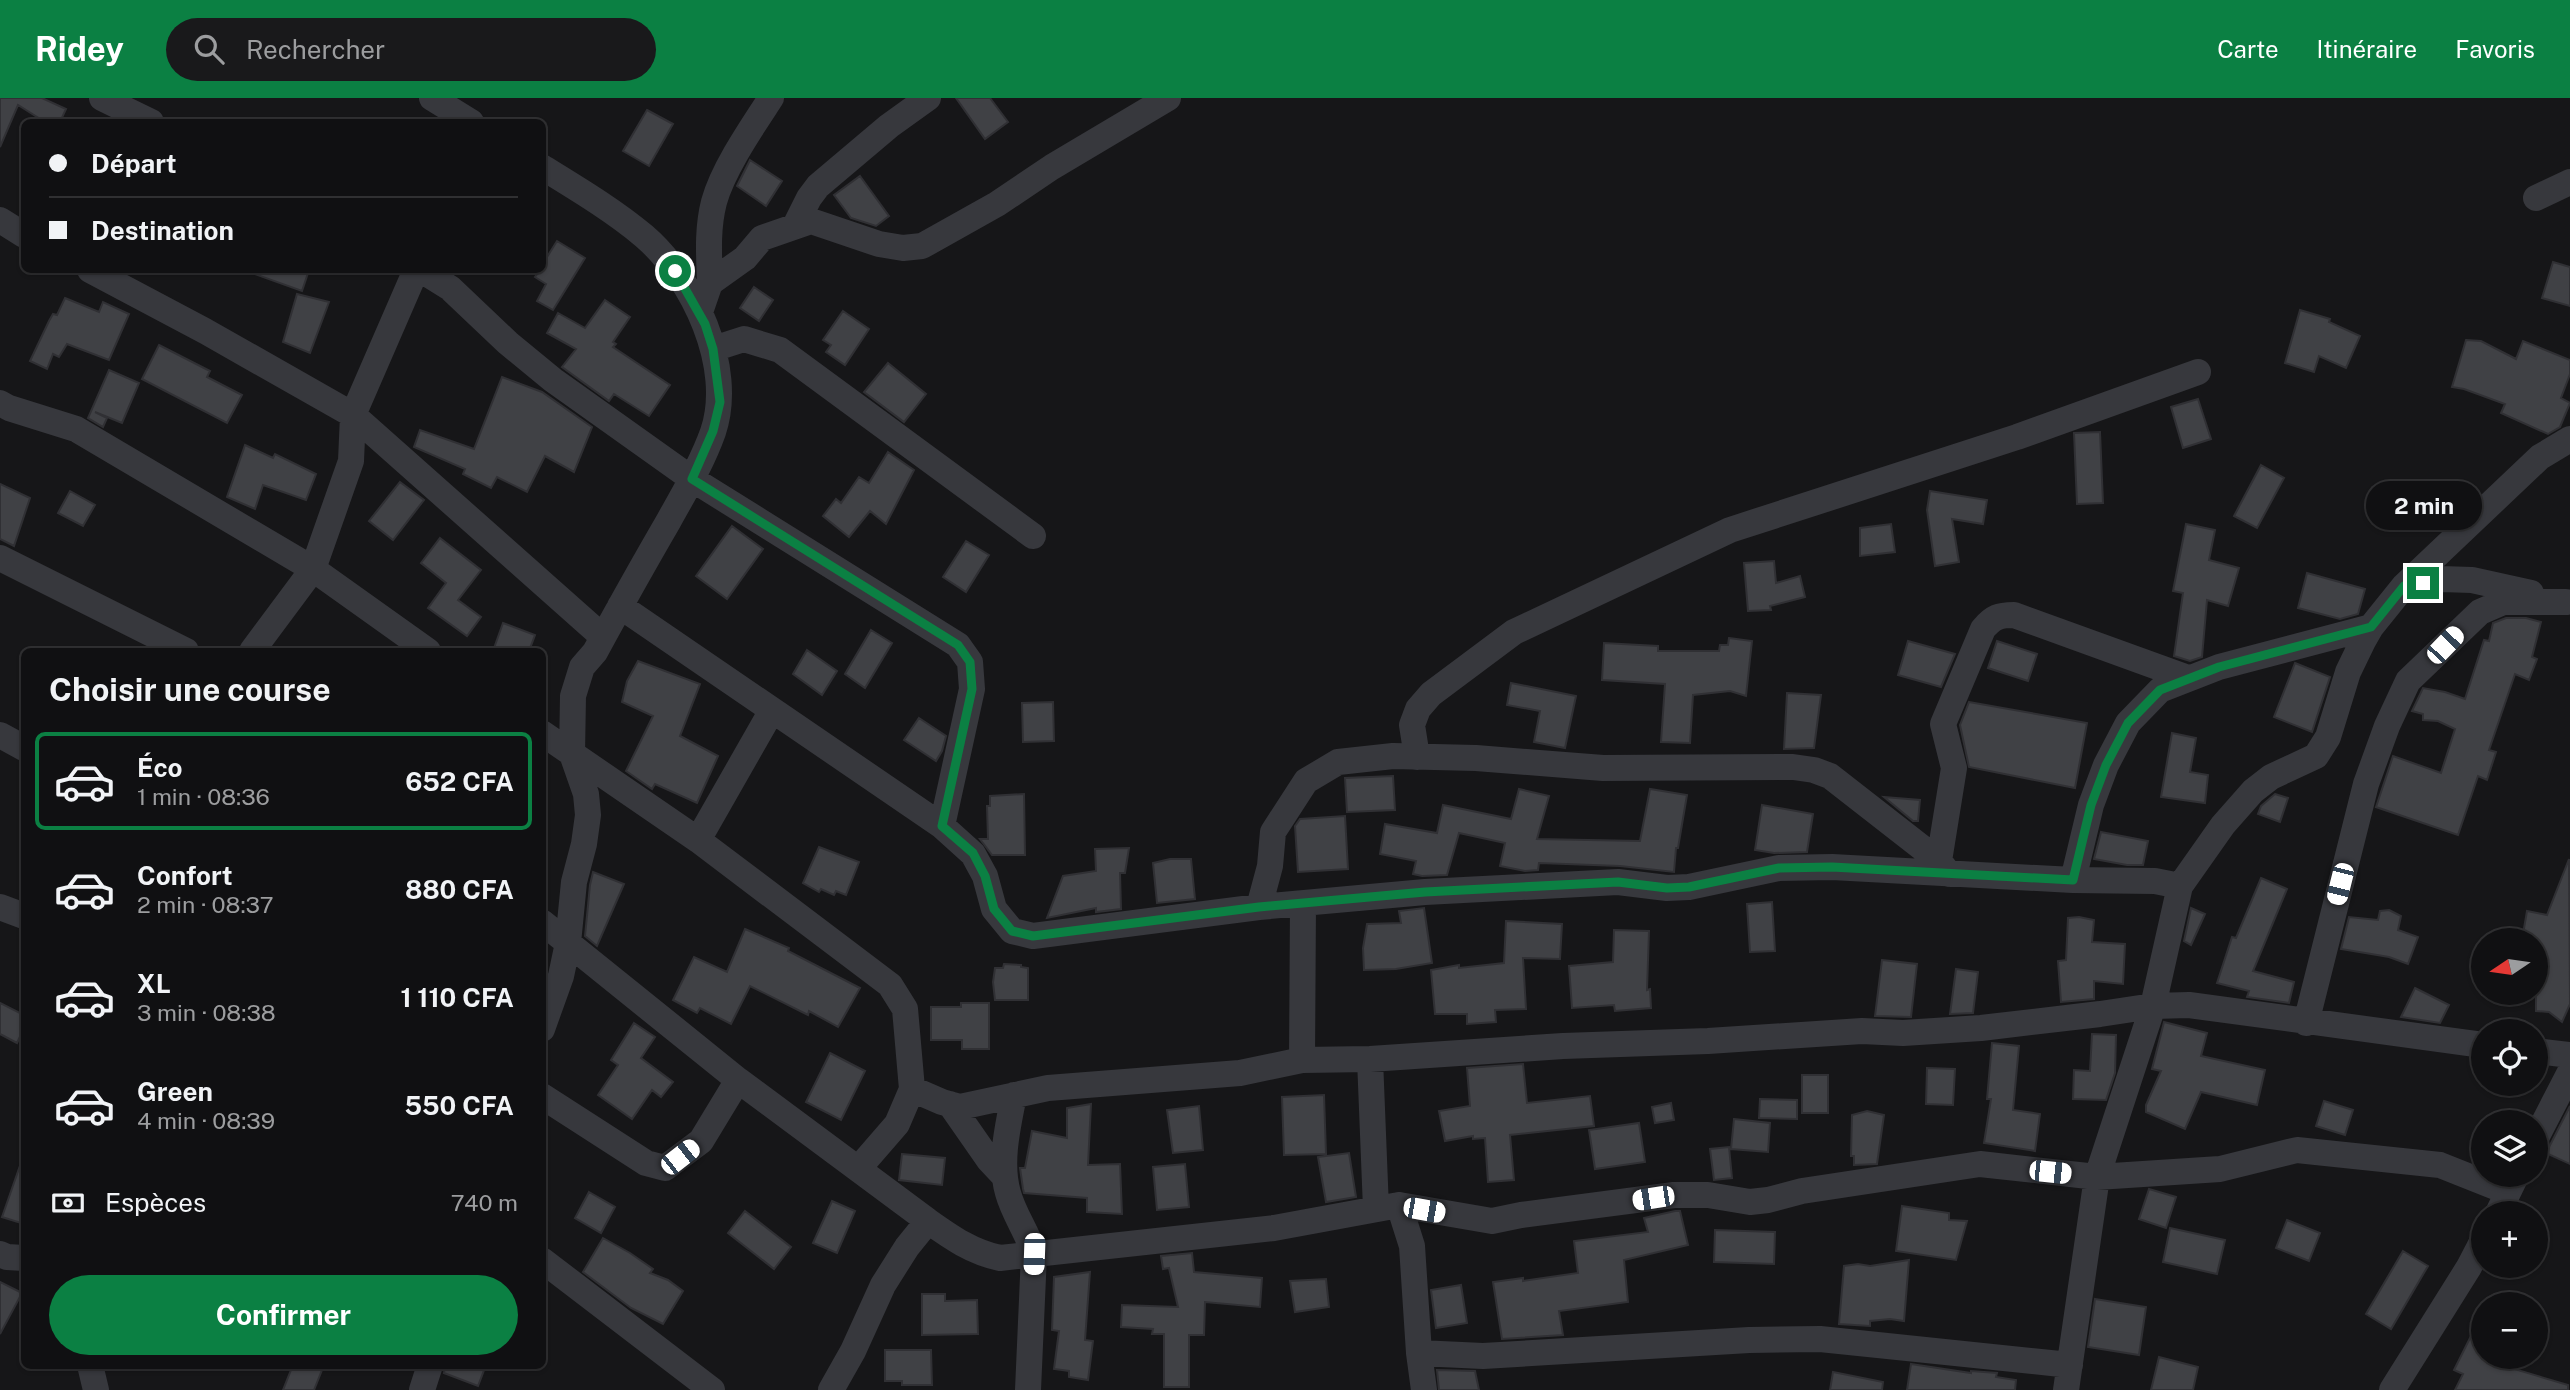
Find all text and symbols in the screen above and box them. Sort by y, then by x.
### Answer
search box [166,18,656,81]
text: Ridey [35,30,124,68]
icon: search [190,30,228,68]
text: Rechercher [246,34,385,65]
text: Carte [2217,35,2279,63]
text: Itinéraire [2317,35,2417,63]
text: Favoris [2455,35,2535,63]
text: Départ [91,148,177,179]
text: Destination [91,215,234,246]
route start [659,255,691,287]
callout: 2 min [2365,482,2481,531]
text: 2 min [2394,492,2454,519]
route end [2407,567,2439,599]
car [2423,623,2468,667]
text: Choisir une course [49,671,331,708]
icon: car [53,750,116,813]
text: Éco [137,752,183,783]
text: 652 CFA [405,766,514,797]
text: 1 min · 08:36 [137,783,270,810]
icon: car [53,858,116,921]
text: Confort [137,860,233,891]
car [2325,861,2356,907]
text: 880 CFA [405,874,514,905]
text: 2 min · 08:37 [137,891,274,918]
north arrow [2471,928,2548,1004]
map controls [2471,928,2548,1369]
icon: car [53,966,116,1029]
text: XL [137,968,171,999]
text: 1 110 CFA [400,982,514,1013]
text: 3 min · 08:38 [137,999,276,1026]
button: locate [2471,1019,2548,1096]
icon: car [53,1074,116,1137]
text: Green [137,1076,213,1107]
text: 550 CFA [405,1090,514,1121]
text: 4 min · 08:39 [137,1107,275,1134]
button: layers [2471,1110,2548,1187]
car [657,1136,704,1178]
car [2029,1159,2072,1185]
icon: cash [49,1184,87,1222]
car [1631,1184,1676,1212]
text: Espèces [105,1187,206,1218]
text: 740 m [451,1189,518,1216]
car [1402,1196,1447,1224]
button: + [2471,1201,2548,1278]
car [1023,1233,1046,1275]
button: Confirmer [49,1275,518,1355]
button: − [2471,1292,2548,1369]

